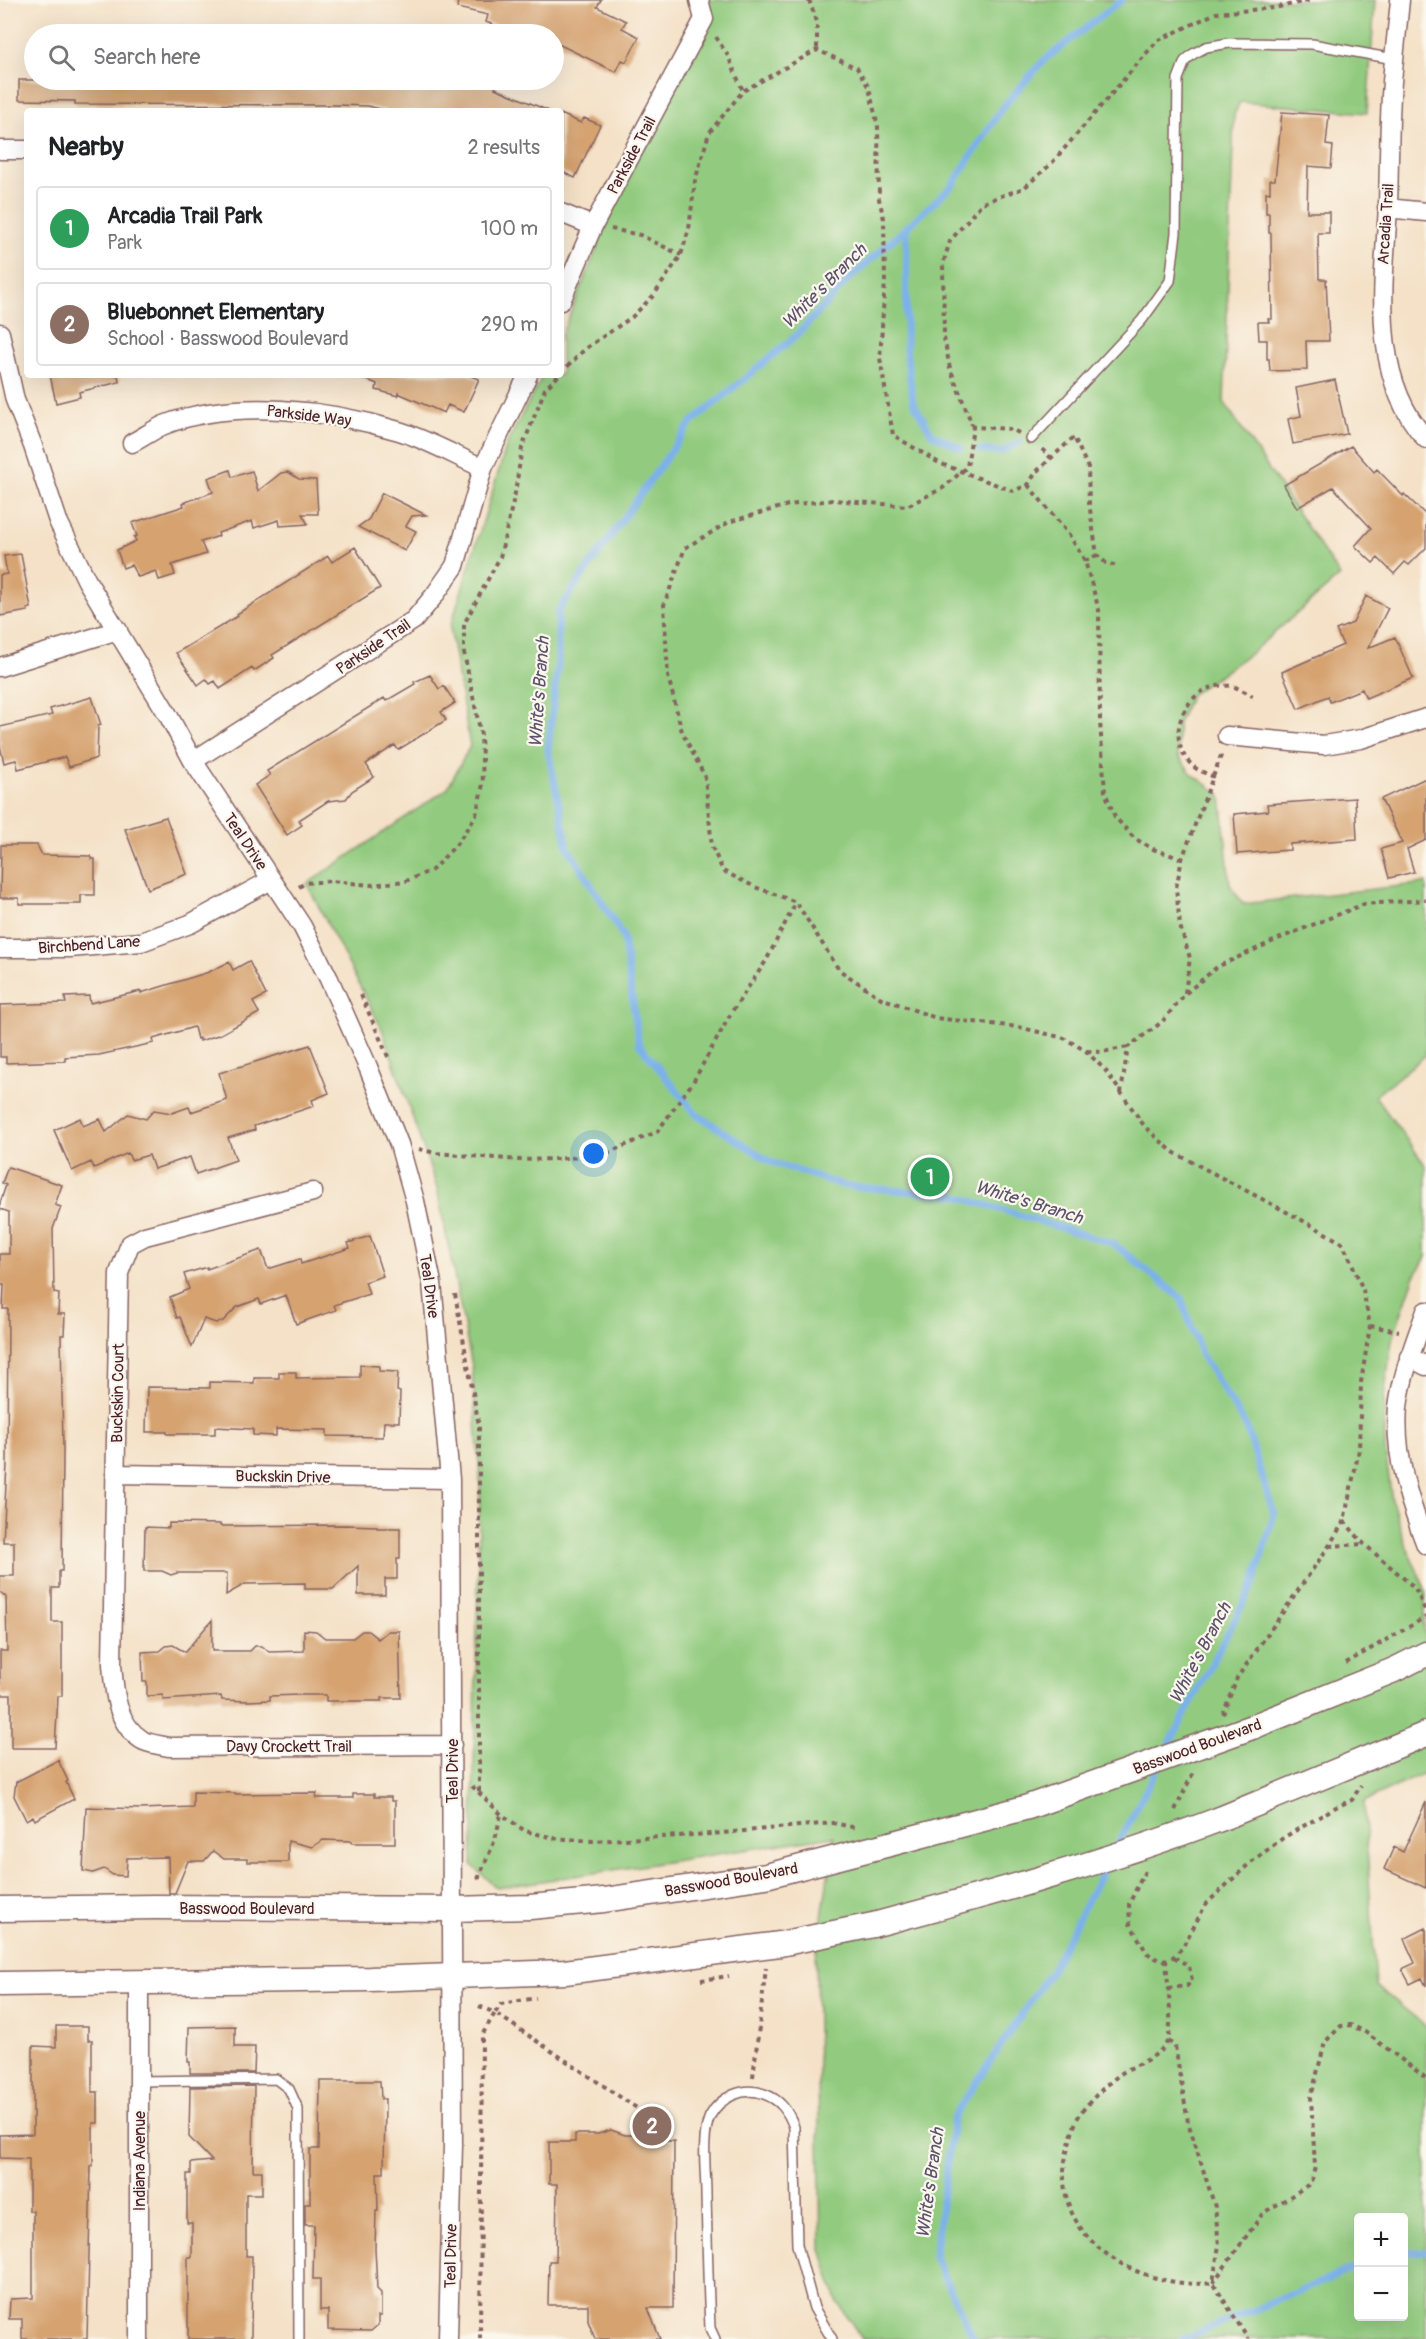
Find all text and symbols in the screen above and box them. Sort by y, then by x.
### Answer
search box [24,24,564,90]
icon: search [45,41,78,74]
text: Search here [93,43,200,71]
street label: Parkside Trail [603,113,661,198]
text: Nearby [48,131,124,163]
text: 2 results [468,135,540,160]
street label: Arcadia Trail [1373,183,1399,265]
text: Arcadia Trail Park [107,202,262,230]
text: 1 [66,216,73,241]
text: 100 m [481,216,538,241]
text: Park [107,230,142,255]
water label: White's Branch [777,238,873,334]
text: Bluebonnet Elementary [107,298,324,326]
text: 2 [64,312,75,337]
text: 290 m [481,312,538,337]
text: School · Basswood Boulevard [107,326,349,351]
street label: Parkside Way [265,401,353,431]
street label: Parkside Trail [332,615,415,679]
water label: White's Branch [524,634,555,748]
street label: Teal Drive [219,809,272,874]
street label: Birchbend Lane [38,931,141,959]
your location [579,1139,608,1168]
pin: 1 [910,1154,950,1200]
water label: White's Branch [972,1175,1087,1230]
street label: Teal Drive [415,1253,443,1320]
street label: Buckskin Court [107,1342,129,1443]
street label: Buckskin Drive [235,1466,331,1488]
water label: White's Branch [1164,1597,1237,1708]
street label: Basswood Boulevard [1130,1714,1264,1779]
street label: Davy Crockett Trail [226,1737,352,1757]
street label: Teal Drive [443,1739,463,1803]
street label: Basswood Boulevard [663,1858,800,1902]
street label: Basswood Boulevard [179,1899,315,1919]
pin: 2 [632,2104,672,2148]
street label: Indiana Avenue [130,2111,150,2211]
water label: White's Branch [911,2125,950,2240]
map controls [1354,2213,1408,2321]
button: + [1354,2213,1408,2267]
street label: Teal Drive [440,2223,462,2289]
button: − [1354,2267,1408,2321]

